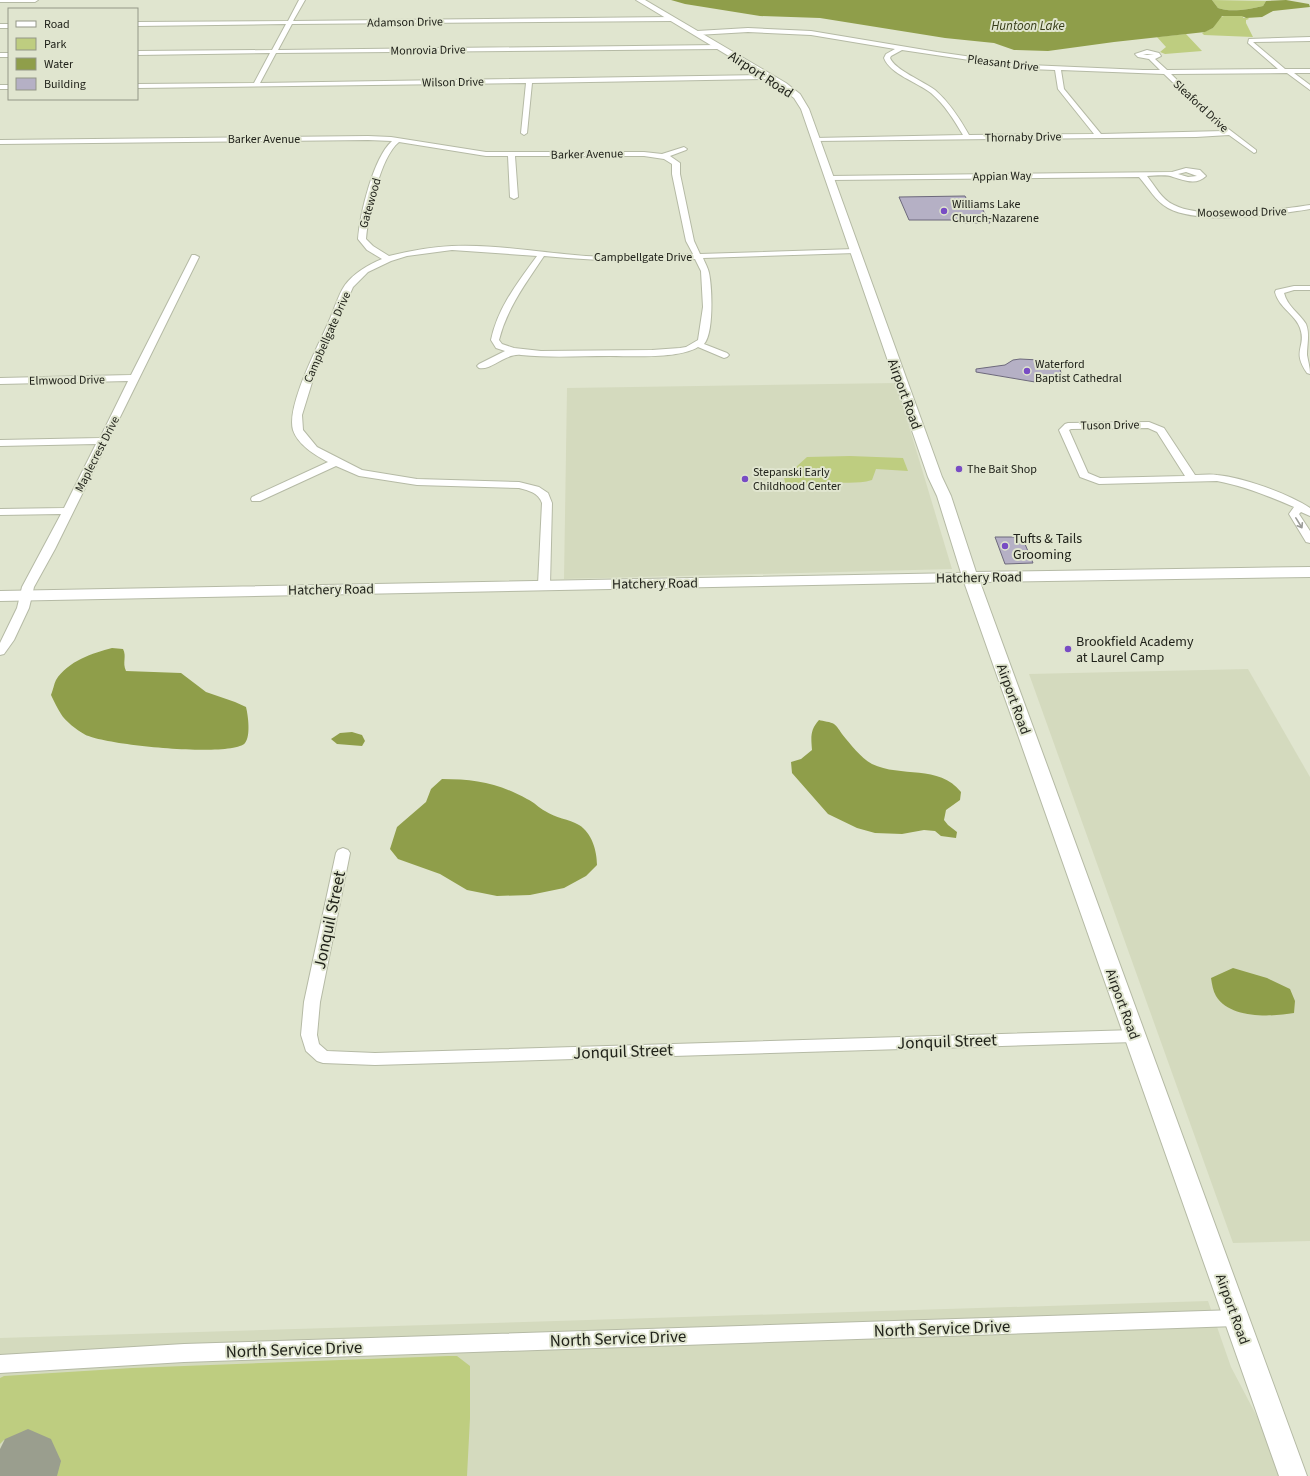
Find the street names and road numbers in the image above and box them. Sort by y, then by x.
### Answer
street label: Adamson Drive [367,13,443,32]
street label: Monrovia Drive [390,41,466,60]
street label: Airport Road [724,46,797,103]
street label: Pleasant Drive [966,51,1040,76]
street label: Wilson Drive [422,73,484,92]
street label: Sleaford Drive [1169,76,1232,137]
street label: Thornaby Drive [984,128,1062,147]
street label: Barker Avenue [228,131,300,148]
street label: Barker Avenue [551,145,623,164]
street label: Appian Way [973,167,1032,186]
street label: Gatewood [355,176,386,230]
street label: Moosewood Drive [1197,203,1287,222]
street label: Campbellgate Drive [594,249,692,266]
street label: Campbellgate Drive [300,289,355,386]
street label: Airport Road [882,356,926,432]
street label: Elmwood Drive [29,371,105,390]
street label: Maplecrest Drive [71,413,124,495]
street label: Tuson Drive [1080,416,1140,435]
street label: Hatchery Road [936,567,1022,589]
street label: Hatchery Road [612,573,698,595]
street label: Hatchery Road [288,579,374,601]
street label: Airport Road [991,661,1035,737]
street label: Jonquil Street [308,869,352,972]
street label: Airport Road [1100,966,1144,1042]
street label: Jonquil Street [897,1028,998,1056]
street label: Jonquil Street [573,1038,674,1066]
street label: Airport Road [1210,1271,1254,1347]
street label: North Service Drive [873,1315,1011,1343]
street label: North Service Drive [549,1325,687,1353]
street label: North Service Drive [225,1336,363,1364]

